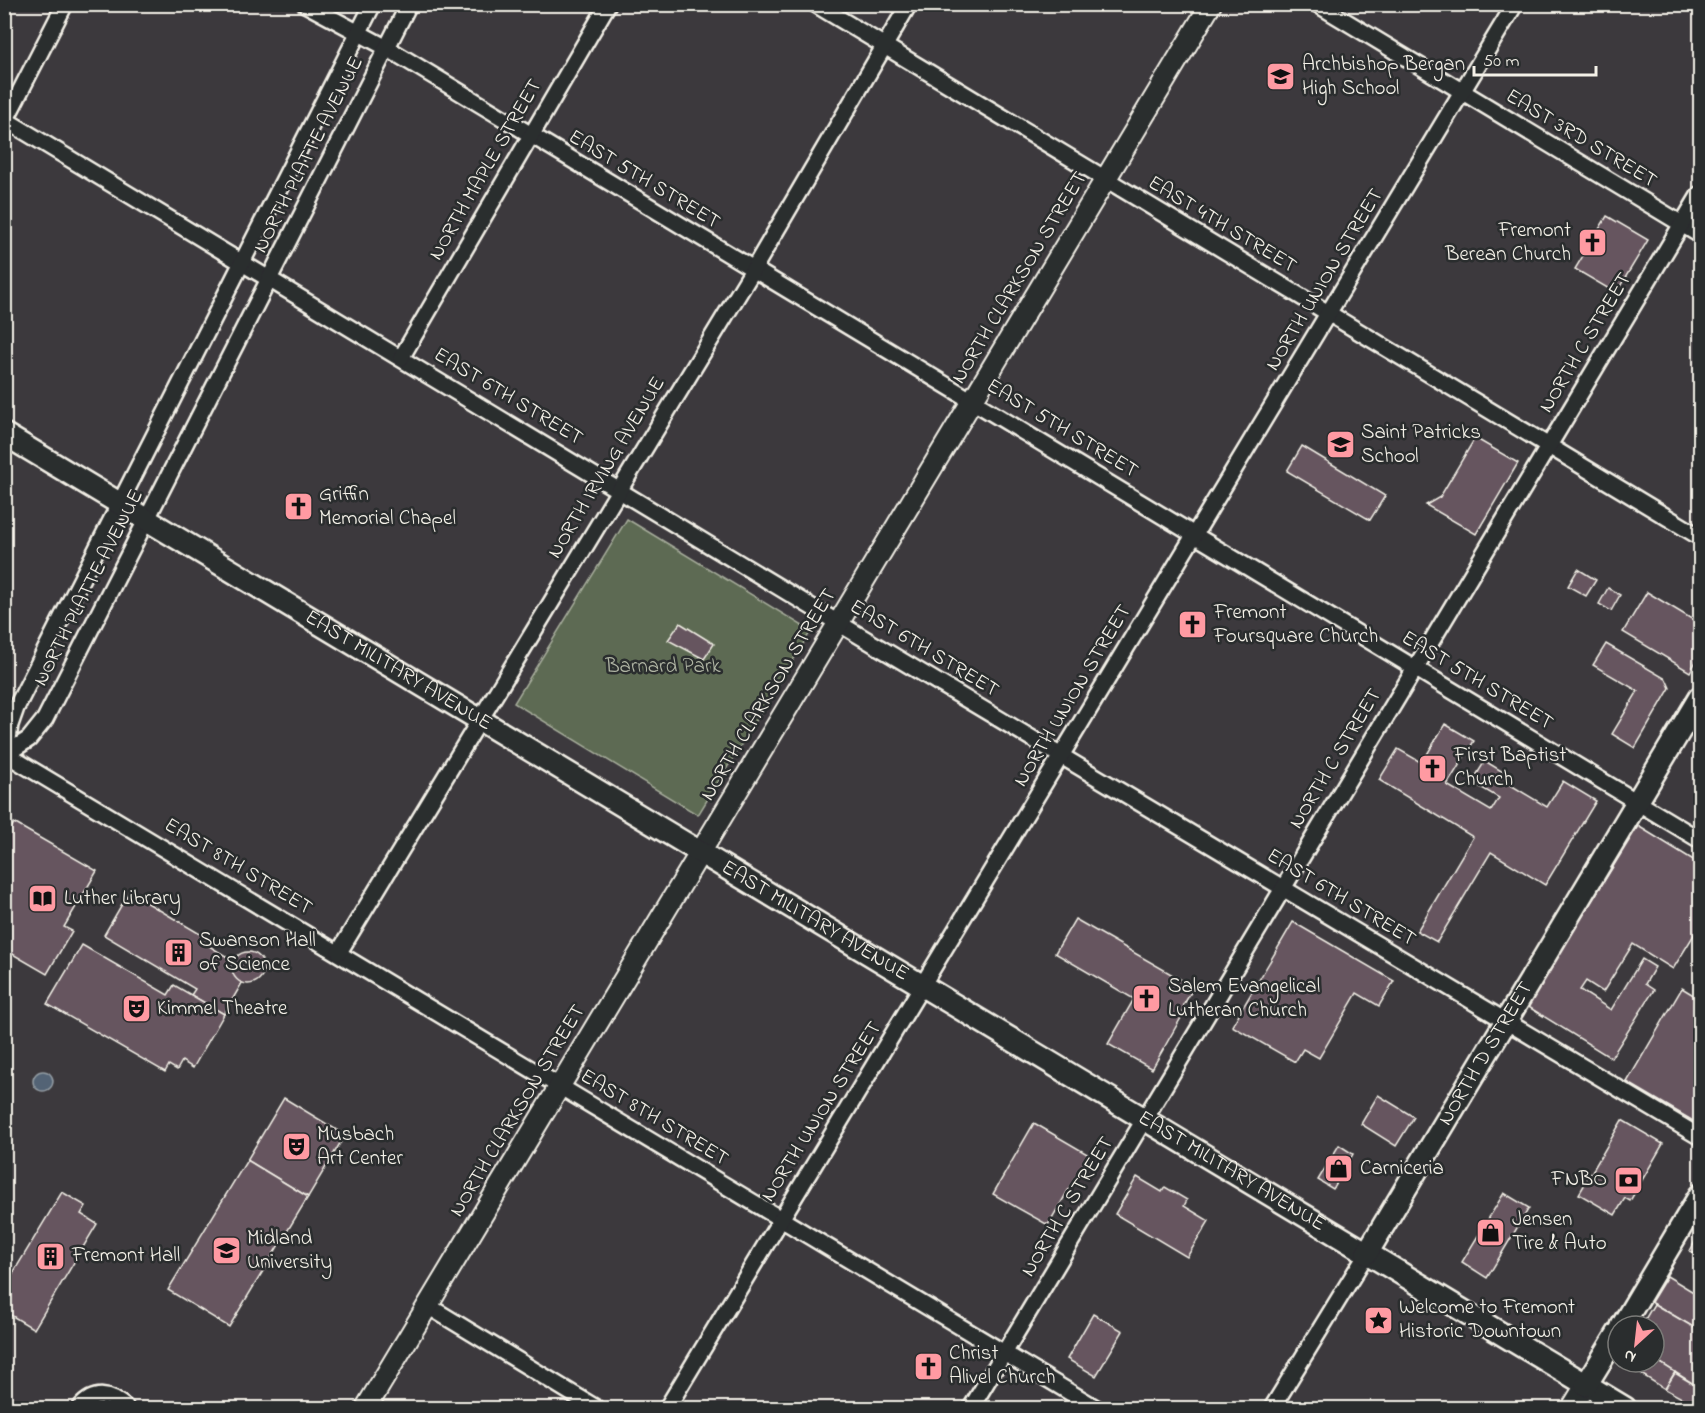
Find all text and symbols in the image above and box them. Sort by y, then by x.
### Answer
scale bar [1474,39,1596,77]
text: 50 m [1483,49,1520,75]
place label: Archbishop Bergan High School [1302,50,1465,106]
street label: NORTH PLATTE AVENUE [246,51,372,259]
school or university icon: Archbishop Bergan High School [1265,61,1297,93]
street label: NORTH MAPLE STREET [422,74,550,266]
street label: EAST 3RD STREET [1500,82,1662,196]
street label: EAST 5TH STREET [562,123,726,237]
street label: NORTH CLARKSON STREET [945,166,1095,390]
street label: EAST 4TH STREET [1142,169,1302,281]
street label: NORTH UNION STREET [1259,183,1391,377]
place label: Fremont Berean Church [1444,216,1571,270]
church icon: Fremont Berean Church [1576,227,1608,259]
street label: NORTH C STREET [1532,267,1640,419]
street label: EAST 6TH STREET [428,340,588,454]
street label: NORTH IRVING AVENUE [541,371,673,565]
street label: EAST 5TH STREET [980,372,1144,486]
place label: Saint Patricks School [1361,418,1481,472]
school or university icon: Saint Patricks School [1324,429,1356,461]
place label: Griffin Memorial Chapel [319,480,456,534]
street label: NORTH PLATTE AVENUE [26,484,152,692]
church icon: Griffin Memorial Chapel [282,491,314,523]
street label: NORTH CLARKSON STREET [694,583,844,807]
street label: EAST 6TH STREET [844,592,1004,706]
place label: Fremont Foursquare Church [1213,598,1378,652]
street label: NORTH UNION STREET [1007,599,1139,793]
street label: EAST MILITARY AVENUE [299,603,498,739]
church icon: Fremont Foursquare Church [1177,609,1209,641]
street label: EAST 5TH STREET [1395,624,1559,738]
park label: Barnard Park [604,652,721,682]
street label: NORTH C STREET [1282,683,1390,835]
place label: First Baptist Church [1453,741,1566,795]
church icon: First Baptist Church [1417,752,1449,784]
street label: EAST 8TH STREET [158,811,318,923]
street label: EAST 6TH STREET [1261,841,1421,955]
street label: EAST MILITARY AVENUE [715,853,914,989]
library icon: Luther Library [27,883,59,915]
place label: Luther Library [64,884,181,916]
place label: Swanson Hall of Science [199,926,316,980]
building icon: Swanson Hall of Science [162,937,194,969]
place label: Salem Evangelical Lutheran Church [1168,972,1320,1026]
street label: NORTH D STREET [1431,976,1541,1132]
church icon: Salem Evangelical Lutheran Church [1131,983,1163,1015]
theatre icon: Kimmel Theatre [120,993,152,1025]
place label: Kimmel Theatre [157,994,288,1024]
street label: NORTH CLARKSON STREET [443,999,593,1223]
street label: NORTH UNION STREET [754,1016,890,1208]
street label: EAST 8TH STREET [574,1062,734,1174]
street label: EAST MILITARY AVENUE [1132,1104,1331,1240]
place label: Musbach Art Center [317,1120,404,1174]
theatre icon: Musbach Art Center [280,1131,312,1163]
street label: NORTH C STREET [1014,1131,1122,1283]
shop icon: Carniceria [1323,1153,1355,1185]
place label: Carniceria [1360,1154,1444,1184]
bank icon: FNBO [1612,1164,1644,1196]
place label: FNBO [1550,1165,1607,1195]
place label: Jensen Tire & Auto [1512,1205,1607,1259]
shop icon: Jensen Tire & Auto [1475,1216,1507,1248]
place label: Midland University [247,1224,332,1280]
school or university icon: Midland University [210,1235,242,1267]
building icon: Fremont Hall [35,1240,67,1272]
place label: Fremont Hall [71,1241,180,1271]
place label: Welcome to Fremont Historic Downtown [1399,1293,1575,1347]
place icon: Welcome to Fremont Historic Downtown [1362,1304,1394,1336]
north arrow [1606,1314,1666,1374]
place label: Christ Alivel Church [949,1339,1055,1393]
text: N [1620,1342,1640,1369]
church icon: Christ Alivel Church [912,1350,944,1382]

